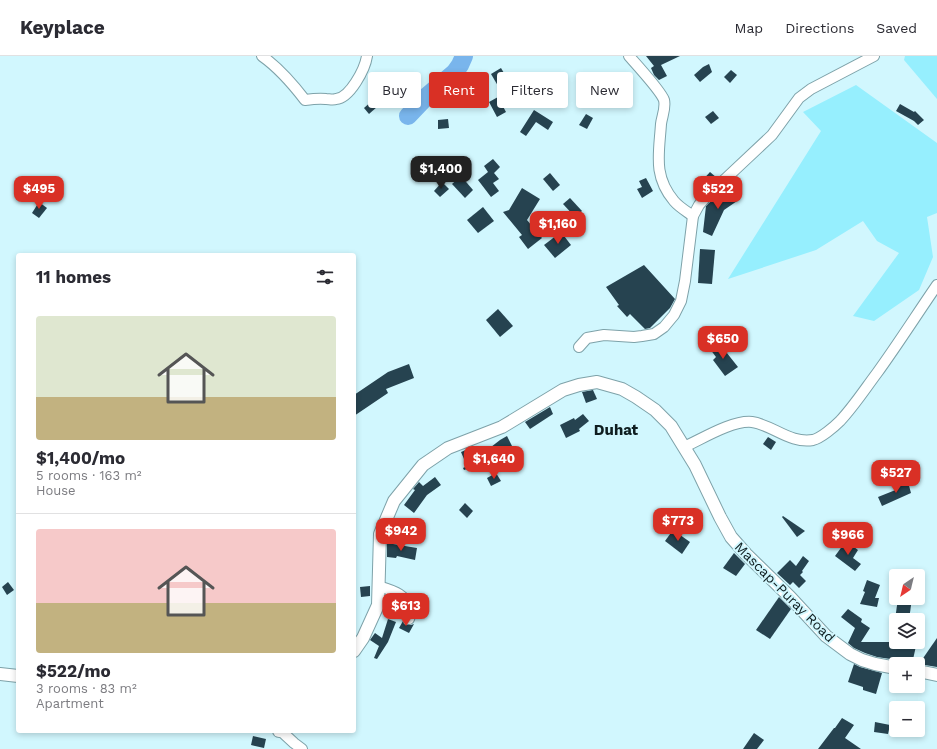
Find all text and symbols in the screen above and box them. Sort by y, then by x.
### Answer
text: Keyplace [20,16,105,39]
text: Map [735,20,763,36]
text: Directions [785,20,854,36]
text: Saved [876,20,917,36]
chip: Buy [368,72,421,108]
chip: Rent [429,72,489,108]
chip: Filters [497,72,568,108]
chip: New [576,72,633,108]
pin: $1,400 [408,156,474,190]
text: $1,400 [420,161,462,176]
pin: $495 [15,176,63,210]
pin: $522 [694,176,742,210]
text: $495 [23,181,55,196]
text: $522 [702,181,734,196]
pin: $1,160 [525,211,591,245]
text: $1,160 [539,216,577,231]
icon: filters [314,266,336,288]
text: 11 homes [36,267,111,287]
pin: $650 [699,326,747,360]
text: $650 [707,331,739,346]
icon: home [150,342,222,414]
district label: Duhat [594,421,639,439]
pin: $1,640 [461,446,527,480]
text: $1,400/mo [36,448,125,468]
text: $1,640 [473,451,515,466]
pin: $527 [872,460,920,494]
text: $527 [880,465,912,480]
text: 5 rooms · 163 m² [36,468,142,483]
text: House [36,483,76,498]
pin: $773 [654,508,702,542]
text: $773 [662,513,694,528]
pin: $942 [377,518,425,552]
pin: $966 [824,522,872,556]
text: $942 [385,523,417,538]
text: $966 [832,527,864,542]
street label: Mascap-Puray Road [732,539,838,645]
icon: home [150,555,222,627]
north arrow [889,569,925,605]
map controls [889,569,925,737]
pin: $613 [382,593,430,627]
text: $613 [391,598,421,613]
button: layers [889,613,925,649]
button: + [889,657,925,693]
text: $522/mo [36,661,111,681]
text: 3 rooms · 83 m² [36,681,137,696]
text: Apartment [36,696,104,711]
button: − [889,701,925,737]

